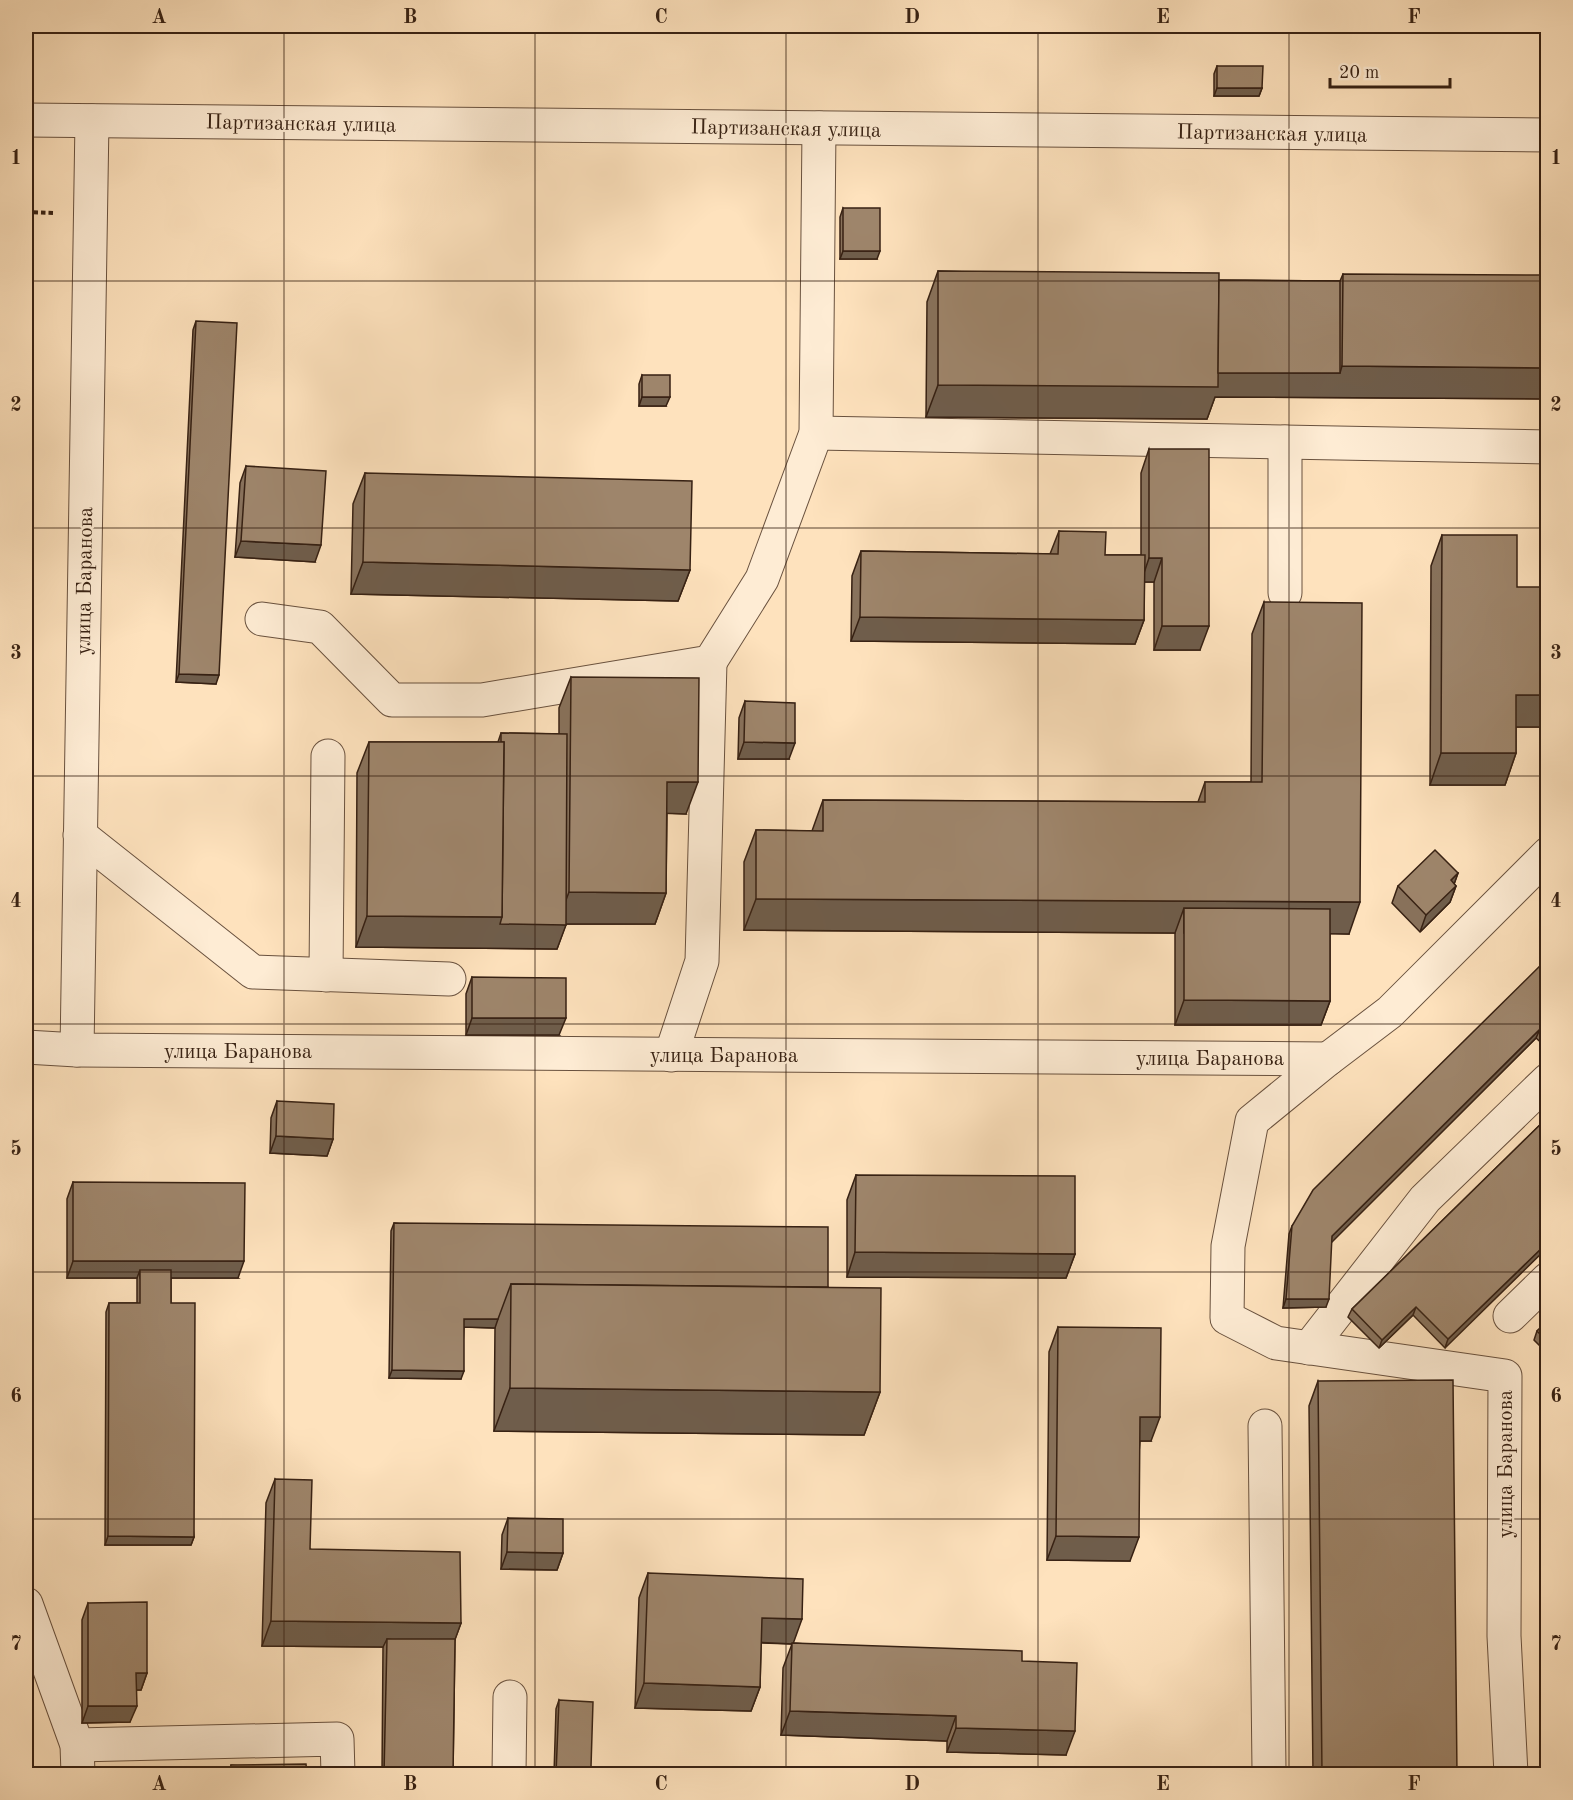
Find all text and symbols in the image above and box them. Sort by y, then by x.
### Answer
text: A [151,8,167,28]
text: B [403,8,417,28]
text: C [654,8,668,28]
text: D [904,8,920,28]
text: E [1156,8,1170,28]
text: F [1407,8,1421,28]
scale bar [1330,51,1450,89]
text: 20 m [1339,64,1379,82]
street label: Партизанская улица [206,112,396,137]
street label: Партизанская улица [691,117,881,142]
street label: Партизанская улица [1177,122,1367,147]
text: 1 [10,149,22,169]
text: 1 [1550,149,1562,169]
text: 2 [10,396,22,416]
text: 2 [1550,396,1562,416]
street label: улица Баранова [74,507,97,655]
text: 3 [10,644,22,664]
text: 3 [1550,644,1562,664]
text: 4 [10,892,22,912]
text: 4 [1550,892,1562,912]
street label: улица Баранова [164,1042,312,1063]
street label: улица Баранова [650,1046,798,1067]
street label: улица Баранова [1136,1049,1284,1070]
text: 5 [10,1139,22,1160]
text: 5 [1550,1139,1562,1160]
text: 6 [10,1387,22,1407]
text: 6 [1550,1387,1562,1407]
street label: улица Баранова [1496,1390,1517,1538]
text: 7 [10,1635,22,1655]
text: 7 [1550,1635,1562,1655]
text: A [151,1775,167,1795]
text: B [403,1775,417,1795]
text: C [654,1775,668,1795]
text: D [904,1775,920,1795]
text: E [1156,1775,1170,1795]
text: F [1407,1775,1421,1795]

